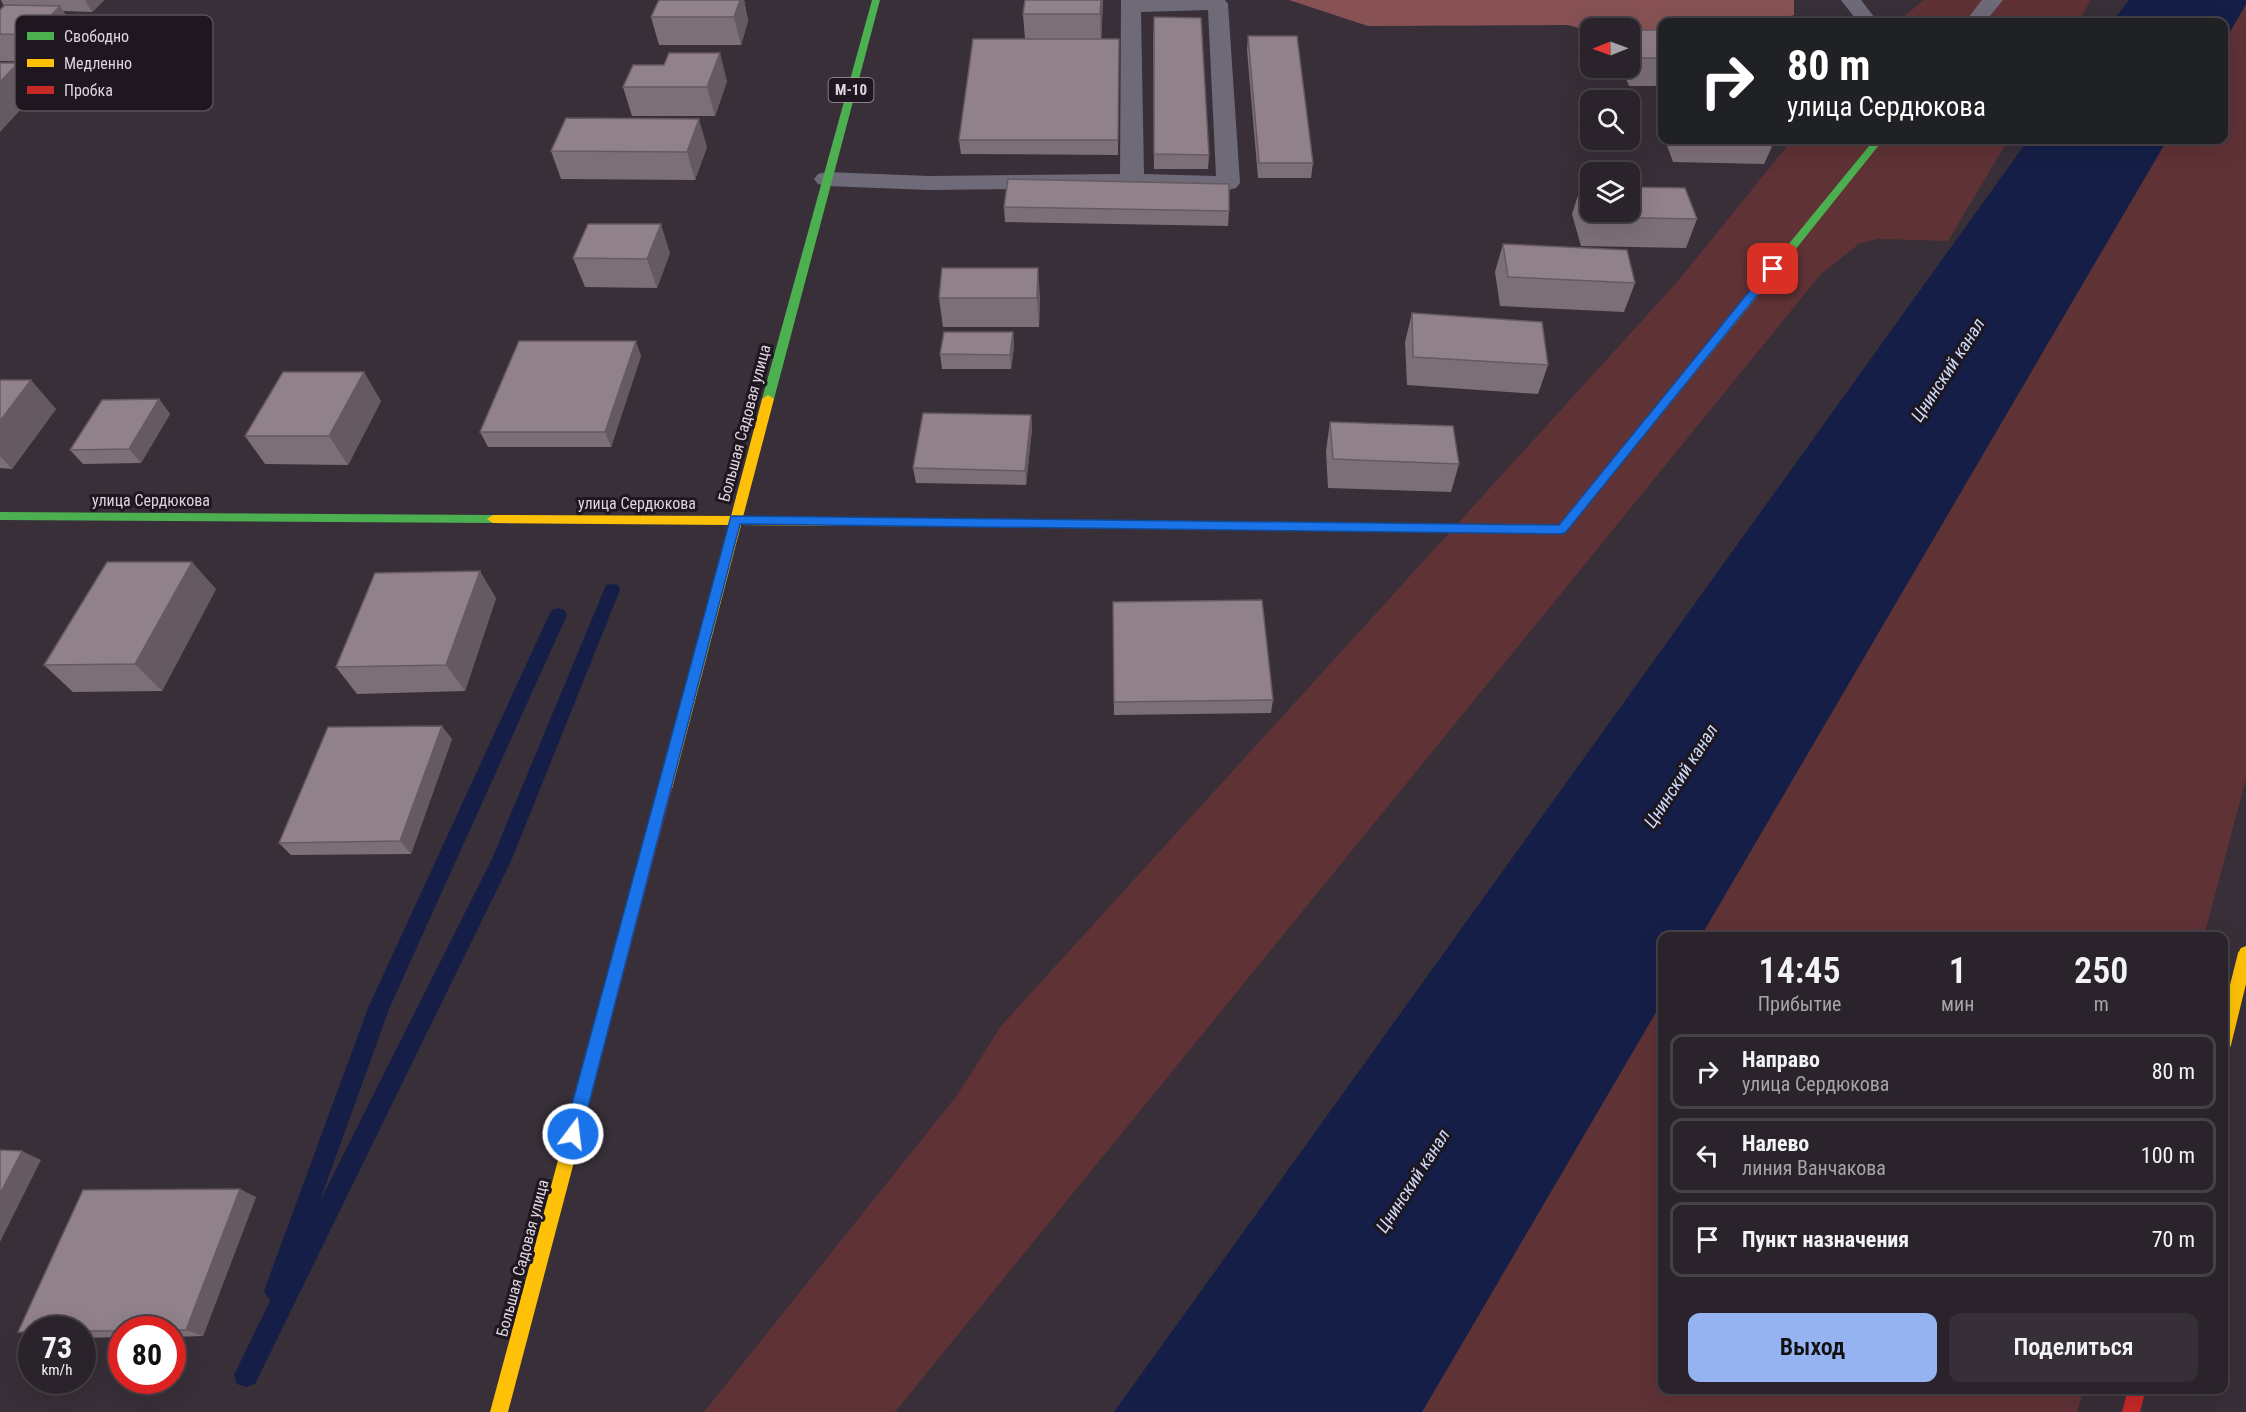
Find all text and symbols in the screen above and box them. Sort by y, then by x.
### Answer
legend [15,15,213,111]
north arrow [1580,18,1640,78]
map controls [1580,18,1640,222]
text: Свободно [64,27,129,46]
text: 80 m [1787,41,1870,90]
icon: right [1688,42,1766,120]
text: Медленно [64,54,132,73]
road number: М-10 [828,78,874,102]
text: Пробка [64,81,113,100]
button: search [1580,90,1640,150]
text: улица Сердюкова [1787,91,1986,123]
button: layers [1580,162,1640,222]
pin [1747,243,1798,294]
icon: arrive [1756,252,1789,285]
water label: Цнинский канал [1906,314,1989,425]
street label: Большая Садовая улица [714,342,775,504]
street label: улица Сердюкова [92,491,210,510]
street label: улица Сердюкова [578,494,696,513]
water label: Цнинский канал [1639,720,1722,831]
text: 14:45 [1759,950,1841,992]
text: 1 [1949,950,1967,992]
text: 250 [2074,950,2128,992]
text: Прибытие [1758,992,1841,1016]
text: мин [1941,992,1974,1016]
text: m [2094,992,2109,1016]
text: Направо [1742,1047,1820,1072]
icon: right [1691,1055,1724,1088]
text: 80 m [2152,1059,2195,1084]
text: улица Сердюкова [1742,1072,1889,1096]
position arrow [541,1102,605,1166]
water label: Цнинский канал [1371,1125,1454,1236]
text: Налево [1742,1131,1809,1156]
icon: left [1691,1139,1724,1172]
text: 100 m [2141,1143,2195,1168]
text: линия Ванчакова [1742,1156,1886,1180]
street label: Большая Садовая улица [492,1177,553,1339]
icon: arrive [1691,1223,1724,1256]
text: Пункт назначения [1742,1227,1909,1252]
text: 70 m [2152,1227,2195,1252]
button: Выход [1688,1313,1937,1382]
button: Поделиться [1949,1313,2198,1382]
speed limit sign: 80 [108,1316,186,1394]
text: 73 [42,1330,72,1365]
text: km/h [42,1361,72,1379]

